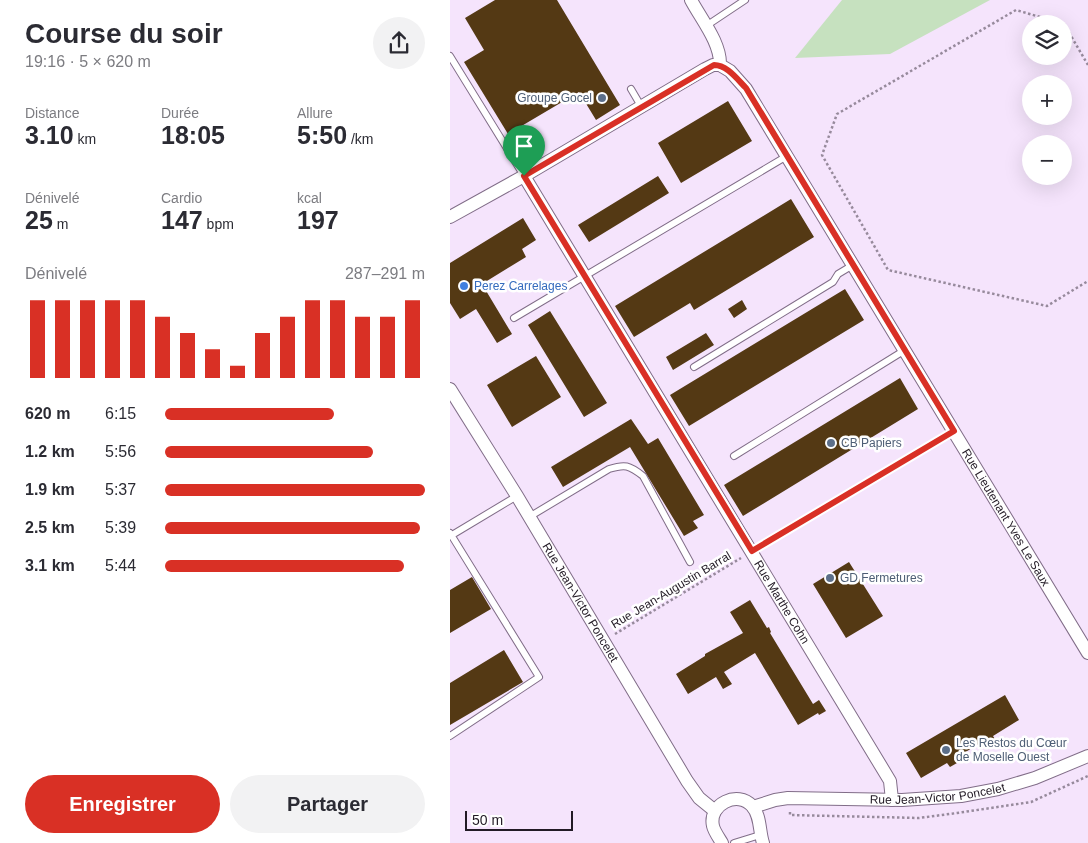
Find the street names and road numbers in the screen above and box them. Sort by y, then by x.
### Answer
street label: Rue Lieutenant Yves Le Saux [959,446,1053,589]
street label: Rue Jean-Victor Poncelet [540,540,622,665]
street label: Rue Jean-Augustin Barral [608,549,734,631]
street label: Rue Marthe Cohn [751,558,812,646]
street label: Rue Jean-Victor Poncelet [870,780,1007,807]

